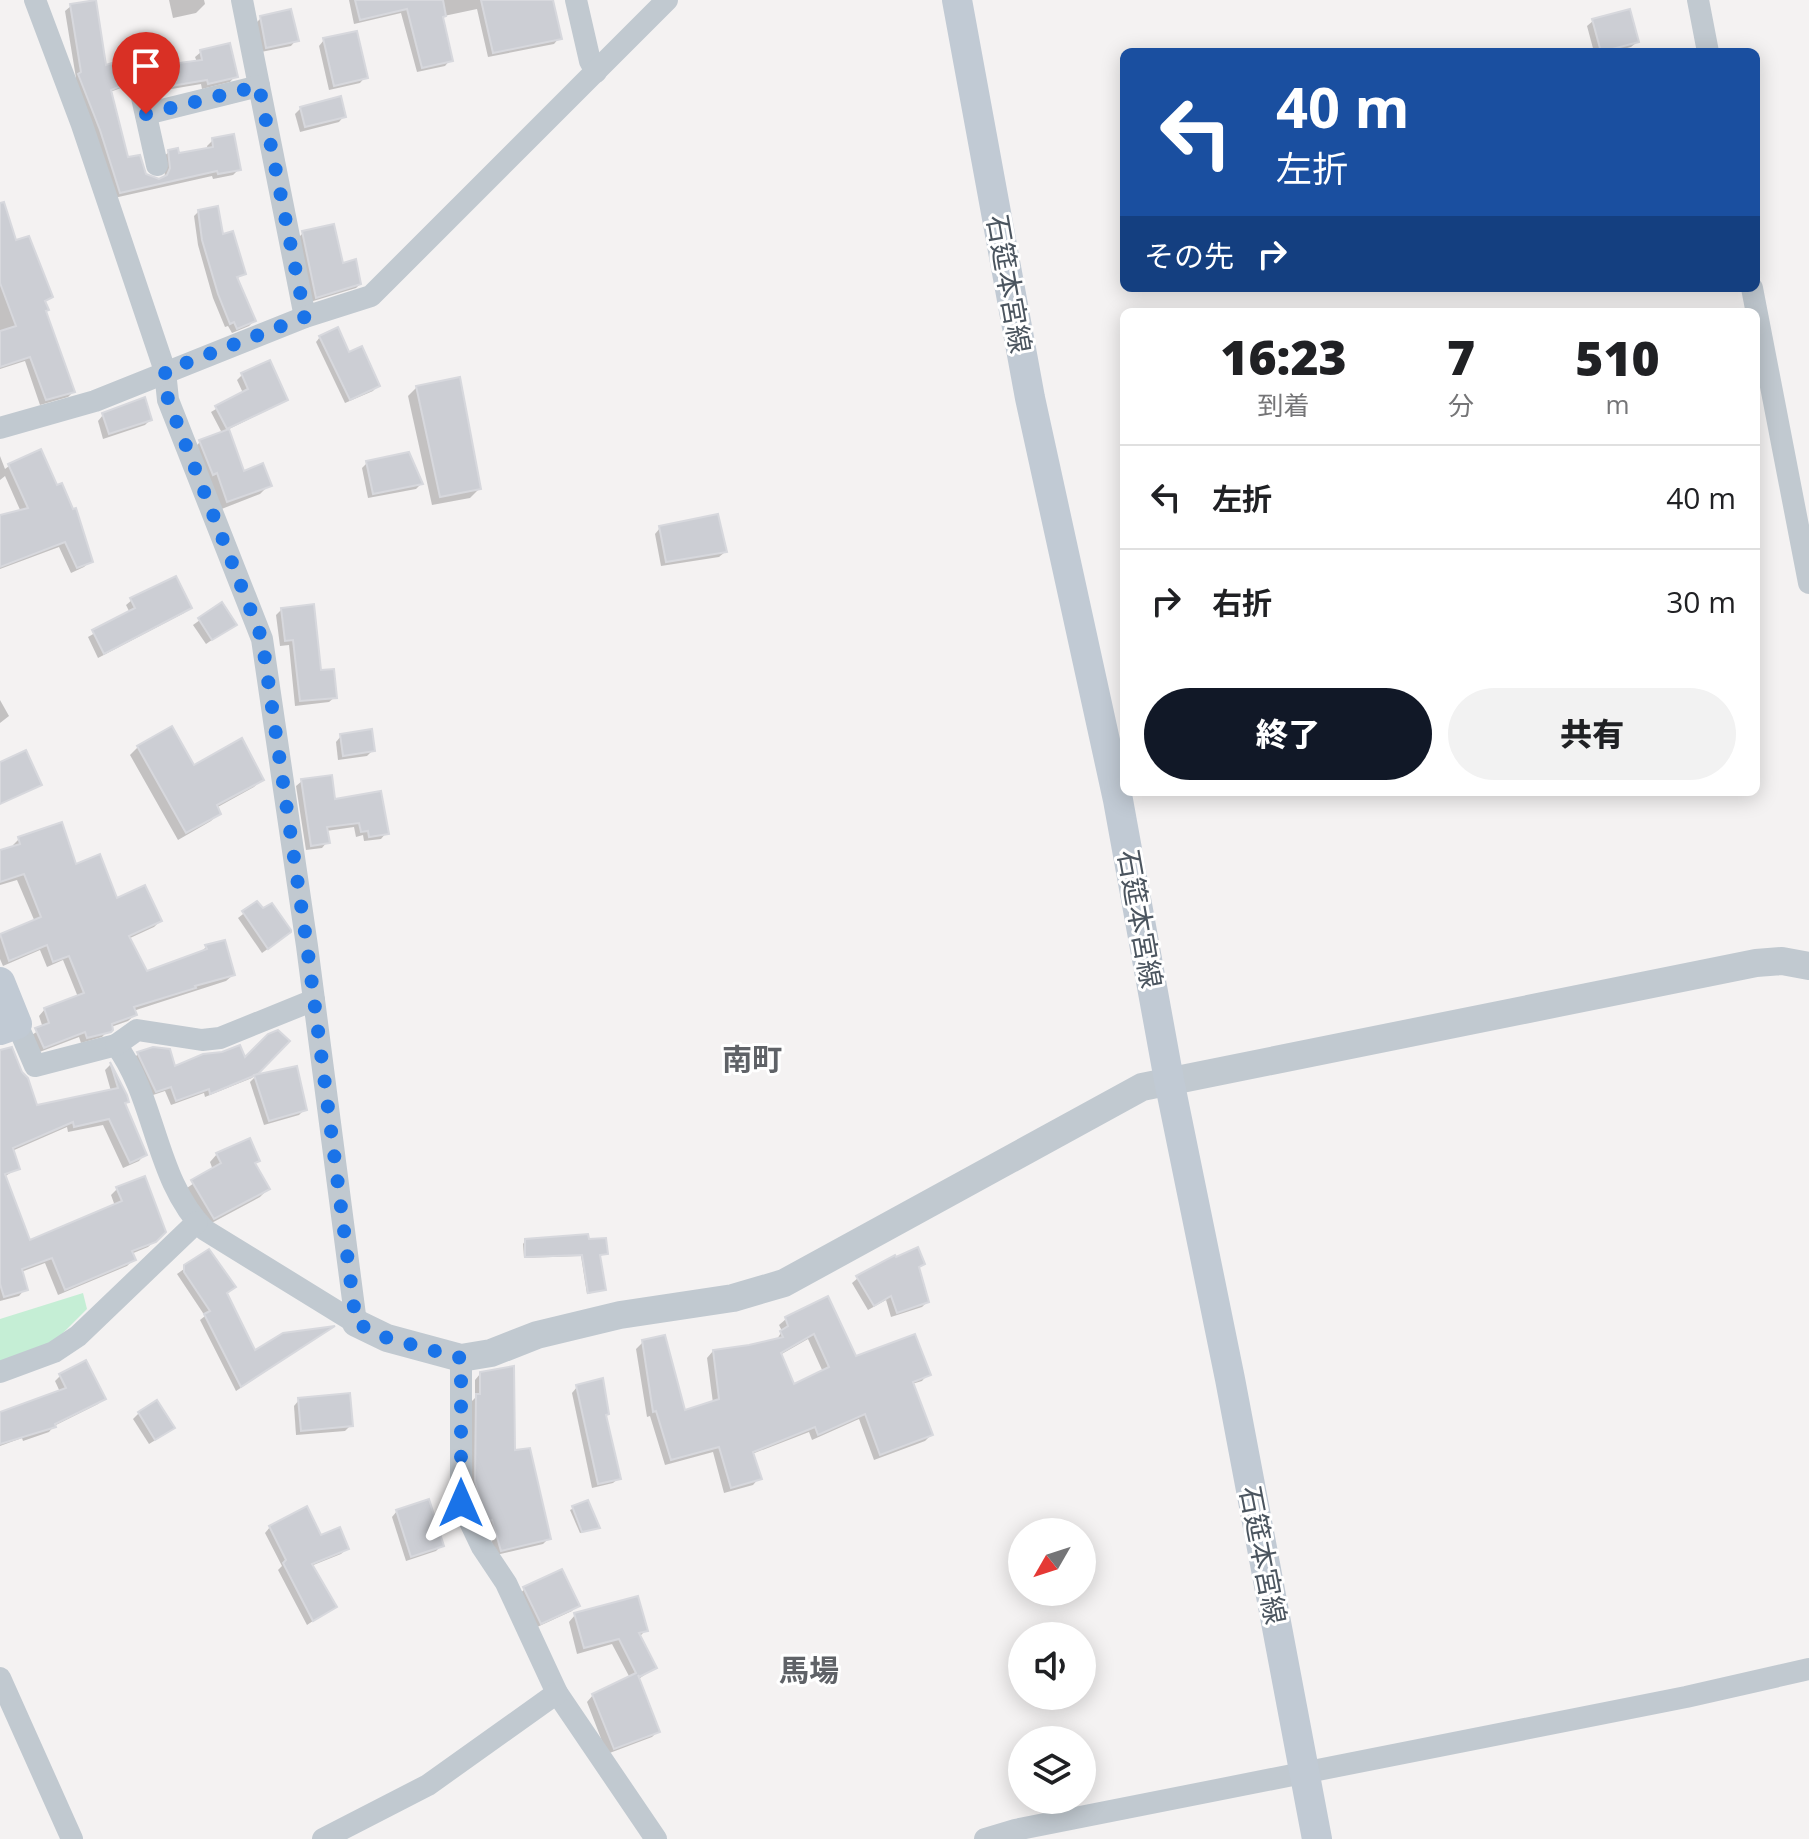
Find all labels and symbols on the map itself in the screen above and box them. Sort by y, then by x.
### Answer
pin [112,32,180,114]
street label: 石筵本宮線 [979,212,1041,356]
street label: 石筵本宮線 [1110,847,1172,991]
district label: 南町 [722,1038,782,1079]
position arrow [419,1461,503,1545]
street label: 石筵本宮線 [1232,1482,1296,1627]
north arrow [1008,1518,1096,1606]
district label: 馬場 [779,1649,839,1690]

